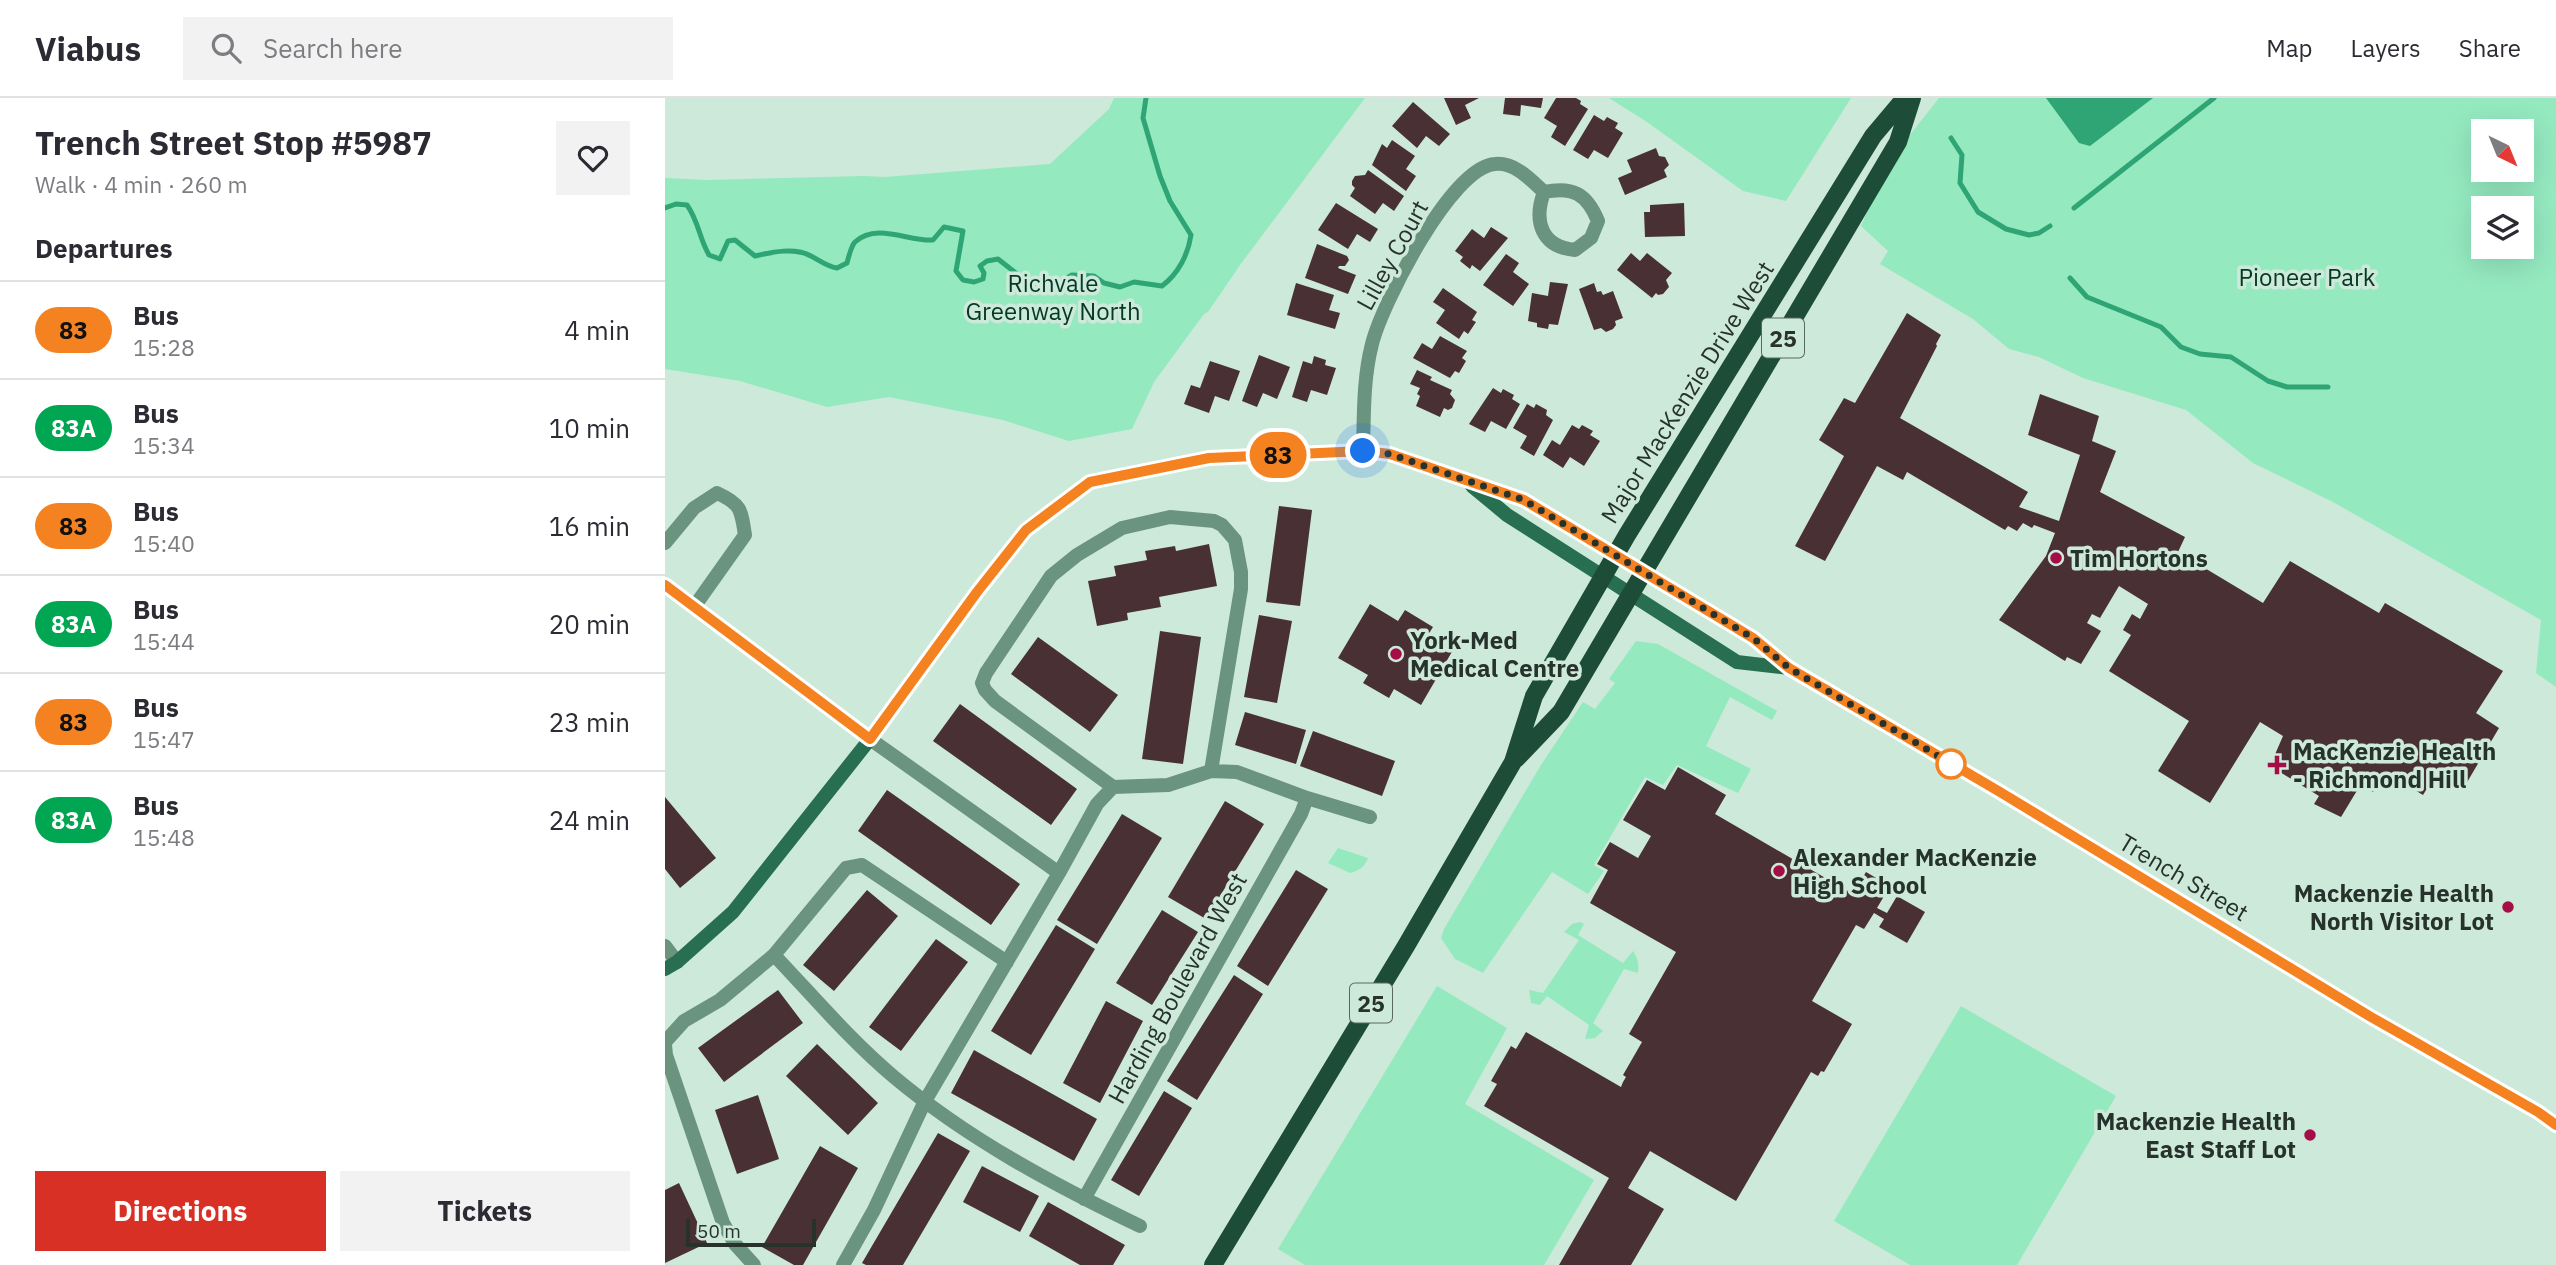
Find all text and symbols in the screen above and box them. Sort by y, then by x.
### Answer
search box [183,17,673,80]
text: Viabus [35,27,141,70]
icon: search [207,29,245,67]
text: Search here [263,31,402,65]
text: Map [2266,32,2313,64]
text: Layers [2351,32,2421,64]
text: Share [2459,32,2521,64]
north arrow [2471,119,2534,182]
map controls [2471,119,2534,259]
text: Trench Street Stop #5987 [35,121,432,164]
button: heart [556,121,630,195]
text: Walk · 4 min · 260 m [35,169,248,199]
street label: Lilley Court [1349,194,1435,316]
button: layers [2471,196,2534,259]
text: Departures [35,231,173,265]
street label: Major MacKenzie Drive West [1593,255,1781,529]
park label: Pioneer Park [2238,261,2376,293]
park label: Richvale Greenway North [965,267,1141,327]
text: Bus [133,298,179,332]
text: 4 min [564,313,630,347]
text: 83 [59,314,88,346]
road number: 25 [1762,318,1804,358]
text: 15:28 [133,332,195,362]
text: Bus [133,396,179,430]
text: 10 min [549,411,630,445]
text: 83A [51,412,96,444]
text: 15:34 [133,430,195,460]
line badge: 83 [1247,432,1309,478]
your location [1345,433,1380,468]
text: 83 [1264,439,1292,471]
text: Bus [133,494,179,528]
text: 16 min [549,509,630,543]
text: 83 [59,510,88,542]
text: 15:40 [133,528,195,558]
place label: Tim Hortons [2070,542,2208,574]
marker: Tim Hortons [2048,550,2064,566]
text: Bus [133,592,179,626]
text: 20 min [549,607,630,641]
text: 83A [51,608,96,640]
place label: York-Med Medical Centre [1410,624,1579,684]
text: 15:44 [133,626,195,656]
marker: York-Med Medical Centre [1388,646,1404,662]
text: Bus [133,690,179,724]
text: 23 min [549,705,630,739]
text: 83 [59,706,88,738]
text: 15:47 [133,724,195,754]
place label: MacKenzie Health - Richmond Hill [2293,735,2496,795]
unlabelled marker [1936,749,1966,779]
marker: MacKenzie Health - Richmond Hill [2267,755,2287,775]
text: Bus [133,788,179,822]
text: 24 min [549,803,630,837]
text: 83A [51,804,96,836]
text: 15:48 [133,822,195,852]
street label: Trench Street [2113,826,2255,928]
place label: Alexander MacKenzie High School [1793,841,2037,901]
marker: Alexander MacKenzie High School [1771,863,1787,879]
street label: Harding Boulevard West [1100,867,1254,1109]
place label: Mackenzie Health North Visitor Lot [2294,877,2494,937]
marker: Mackenzie Health North Visitor Lot [2500,899,2516,915]
road number: 25 [1350,983,1392,1022]
place label: Mackenzie Health East Staff Lot [2096,1105,2296,1165]
marker: Mackenzie Health East Staff Lot [2302,1127,2318,1143]
button: Directions [35,1171,326,1251]
button: Tickets [340,1171,630,1251]
scale bar [686,1216,815,1248]
text: 50 m [697,1219,741,1243]

